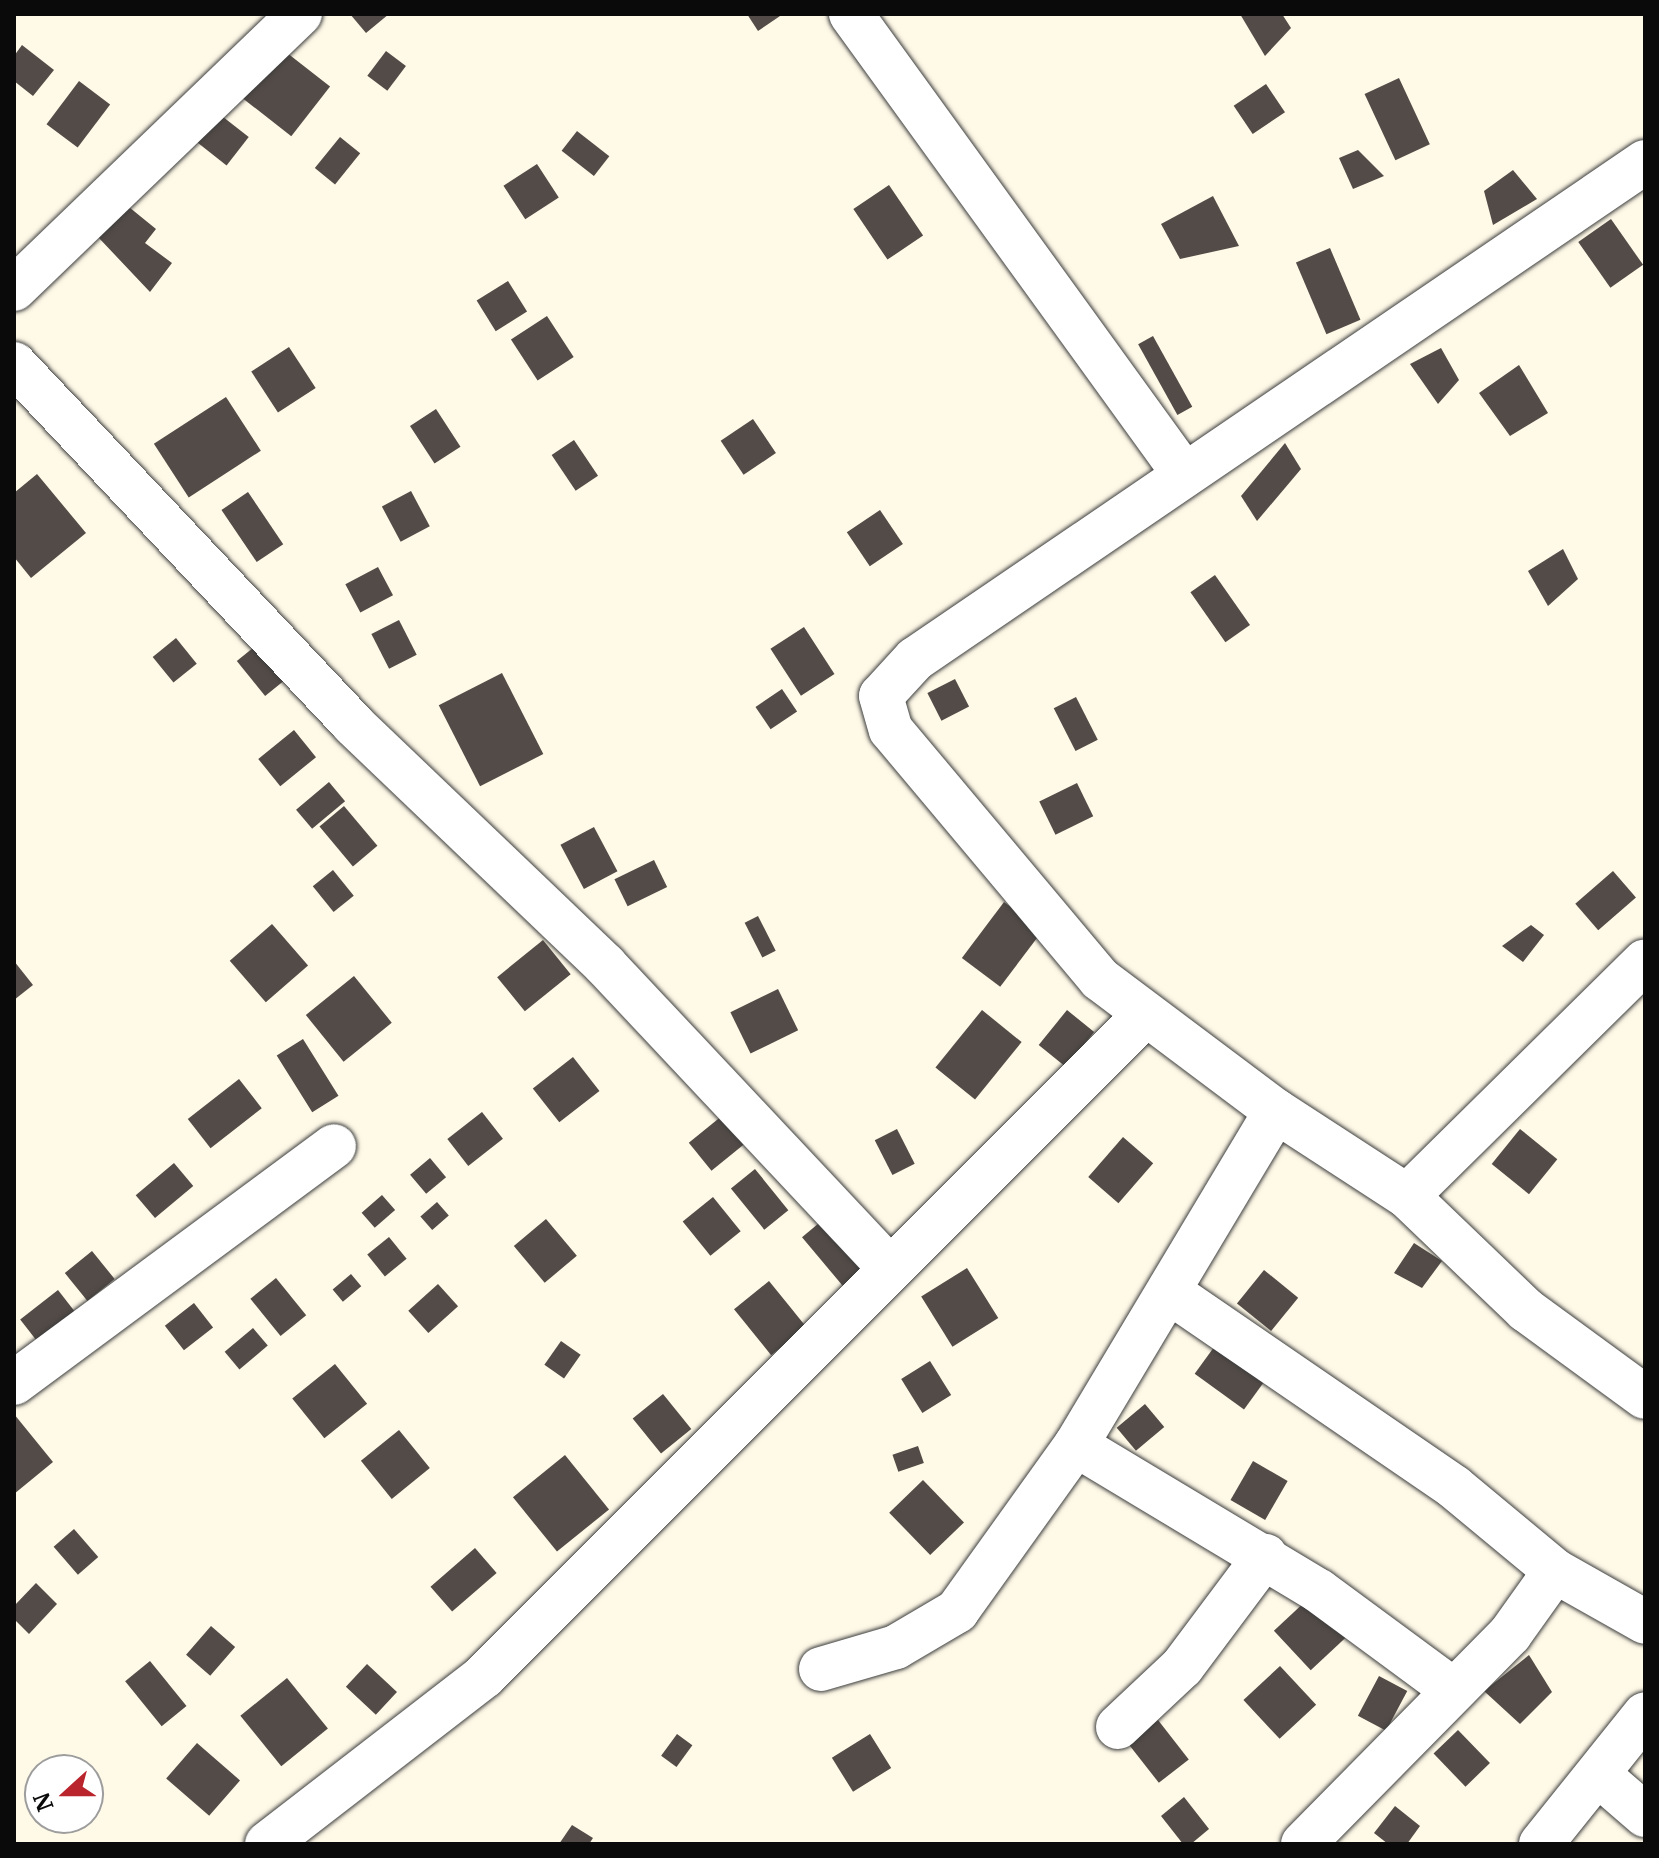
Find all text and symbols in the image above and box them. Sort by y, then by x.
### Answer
north arrow [24,1754,104,1834]
text: N [27,1789,60,1815]

